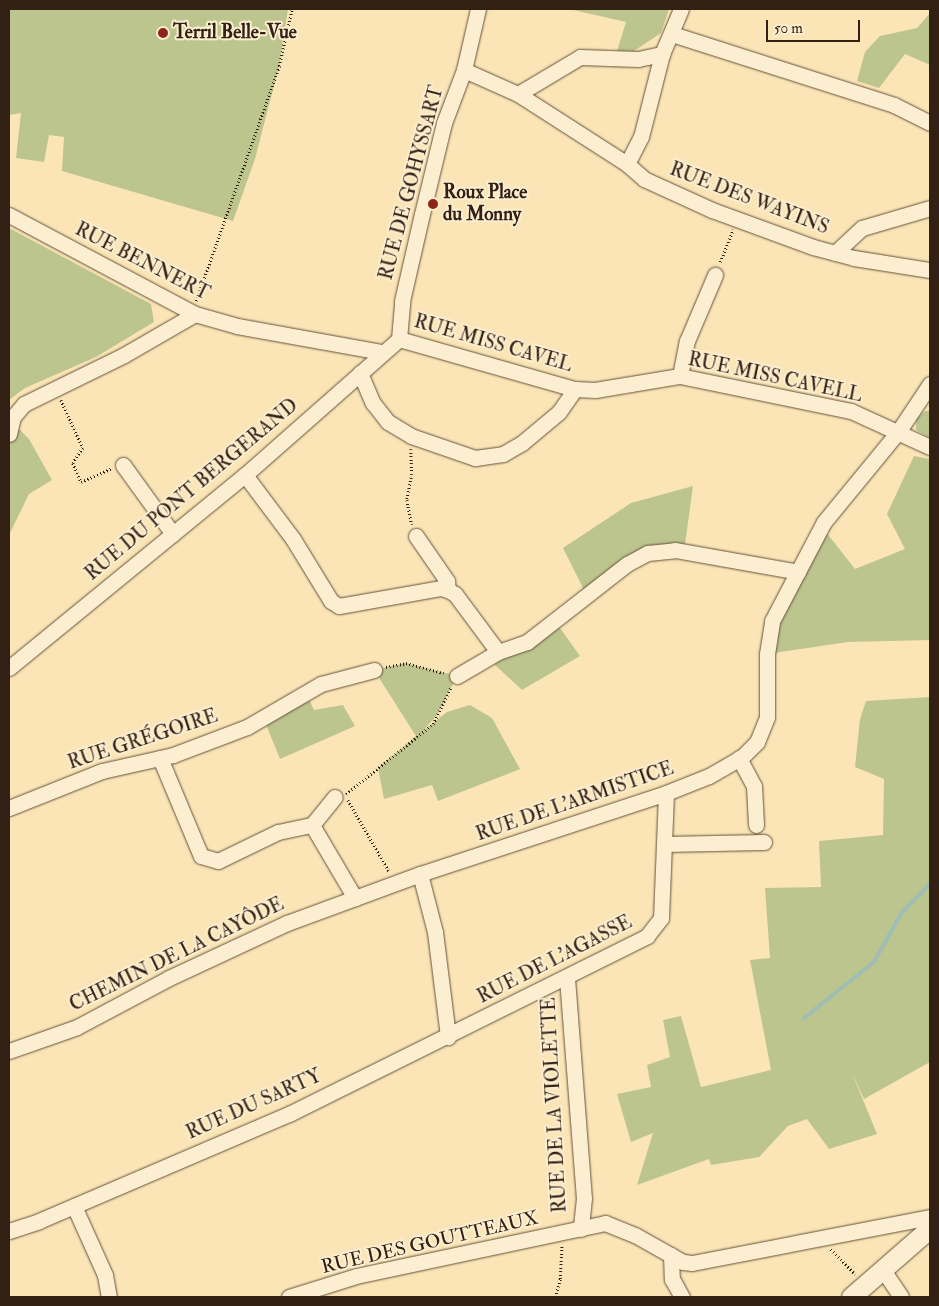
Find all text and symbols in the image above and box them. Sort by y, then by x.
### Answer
scale bar [769,10,863,42]
text: 50 m [774,19,803,38]
place label: Terril Belle-Vue [173,22,297,44]
marker: Terril Belle-Vue [157,27,169,39]
street label: RUE DE GOHYSSART [375,83,449,283]
street label: RUE DES WAYINS [666,158,832,240]
place label: Roux Place du Monny [443,182,527,226]
marker: Roux Place du Monny [427,198,439,210]
street label: RUE BENNERT [71,218,213,306]
street label: RUE MISS CAVEL [411,310,575,378]
street label: RUE MISS CAVELL [686,348,864,408]
street label: RUE DU PONT BERGERAND [81,394,303,586]
street label: RUE GRÉGOIRE [65,705,221,775]
street label: RUE DE L'ARMISTICE [473,757,677,847]
street label: CHEMIN DE LA CAYÔDE [66,893,288,1017]
street label: RUE DE L'AGASSE [474,911,636,1009]
street label: RUE DE LA VIOLETTE [538,997,572,1213]
street label: RUE DU SARTY [183,1065,325,1145]
street label: RUE DES GOUTTEAUX [319,1207,541,1279]

